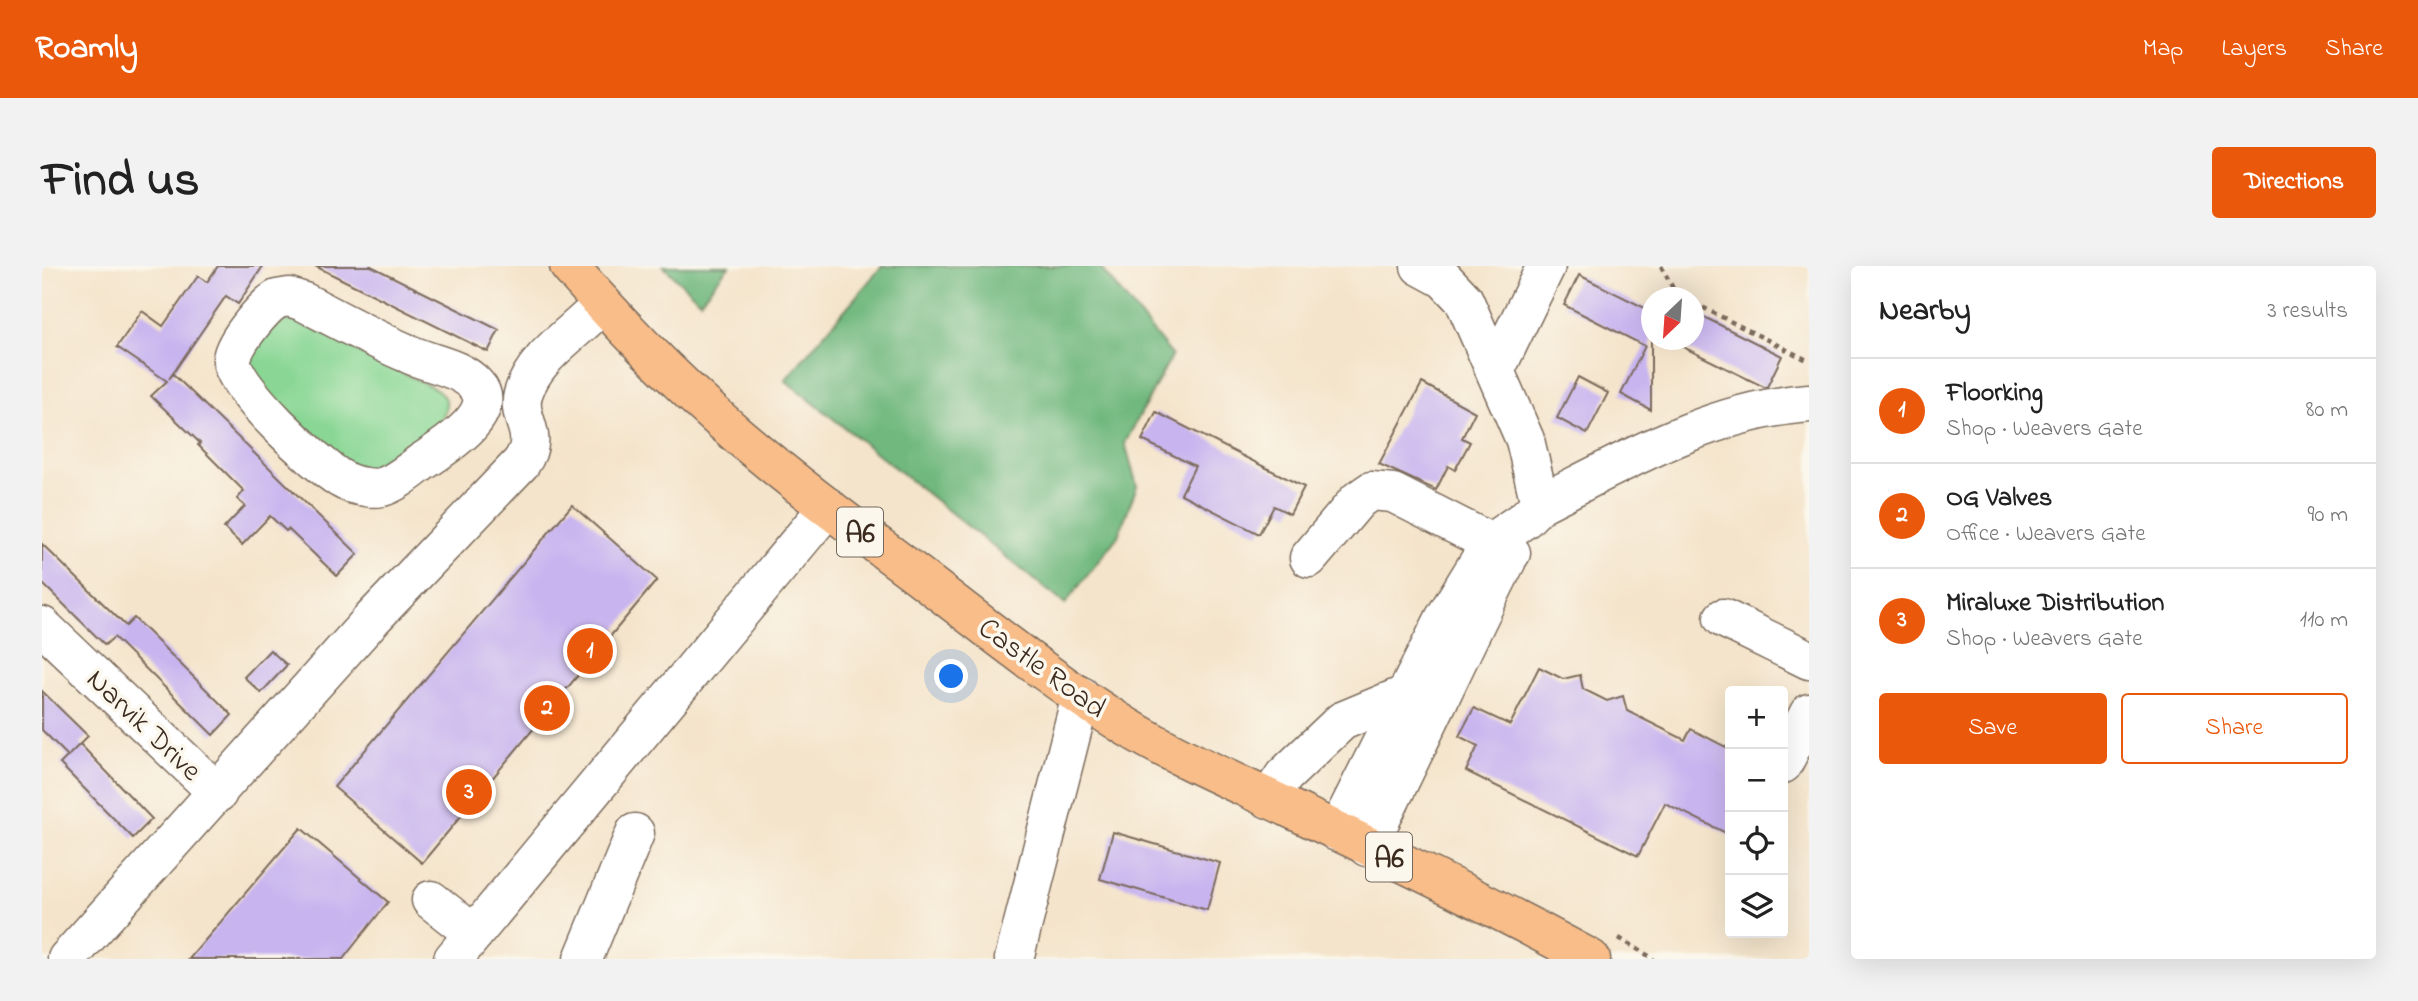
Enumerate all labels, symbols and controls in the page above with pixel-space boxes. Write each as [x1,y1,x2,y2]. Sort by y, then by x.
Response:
text: Roamly [35,25,138,73]
text: Map [2143,32,2183,67]
text: Layers [2221,32,2287,67]
text: Share [2325,32,2383,67]
text: Find us [42,146,199,218]
button: Directions [2212,147,2376,218]
north arrow [1641,287,1704,350]
text: Nearby [1879,290,1971,334]
text: 3 results [2267,295,2348,328]
text: Floorking [1946,375,2043,413]
text: 1 [1898,394,1906,427]
text: 80 m [2306,394,2348,427]
text: Shop · Weavers Gate [1946,413,2142,446]
text: OG Valves [1946,480,2052,518]
text: 2 [1896,499,1908,532]
text: 90 m [2308,499,2348,532]
road number: A6 [837,508,883,556]
text: Office · Weavers Gate [1946,518,2146,551]
text: Miraluxe Distribution [1946,585,2164,623]
text: 3 [1897,604,1907,637]
text: 110 m [2300,604,2348,637]
street label: Castle Road [968,608,1115,731]
text: Shop · Weavers Gate [1946,623,2142,656]
pin: 1 [567,625,613,677]
your location [934,659,968,693]
street label: Narvik Drive [75,660,211,793]
pin: 2 [524,682,570,734]
map controls [1725,686,1788,938]
button: + [1725,686,1788,749]
button: Save [1879,693,2107,764]
button: Share [2121,693,2348,764]
button: − [1725,749,1788,812]
pin: 3 [446,766,492,818]
button: locate [1725,812,1788,875]
road number: A6 [1366,832,1412,882]
button: layers [1725,875,1788,938]

